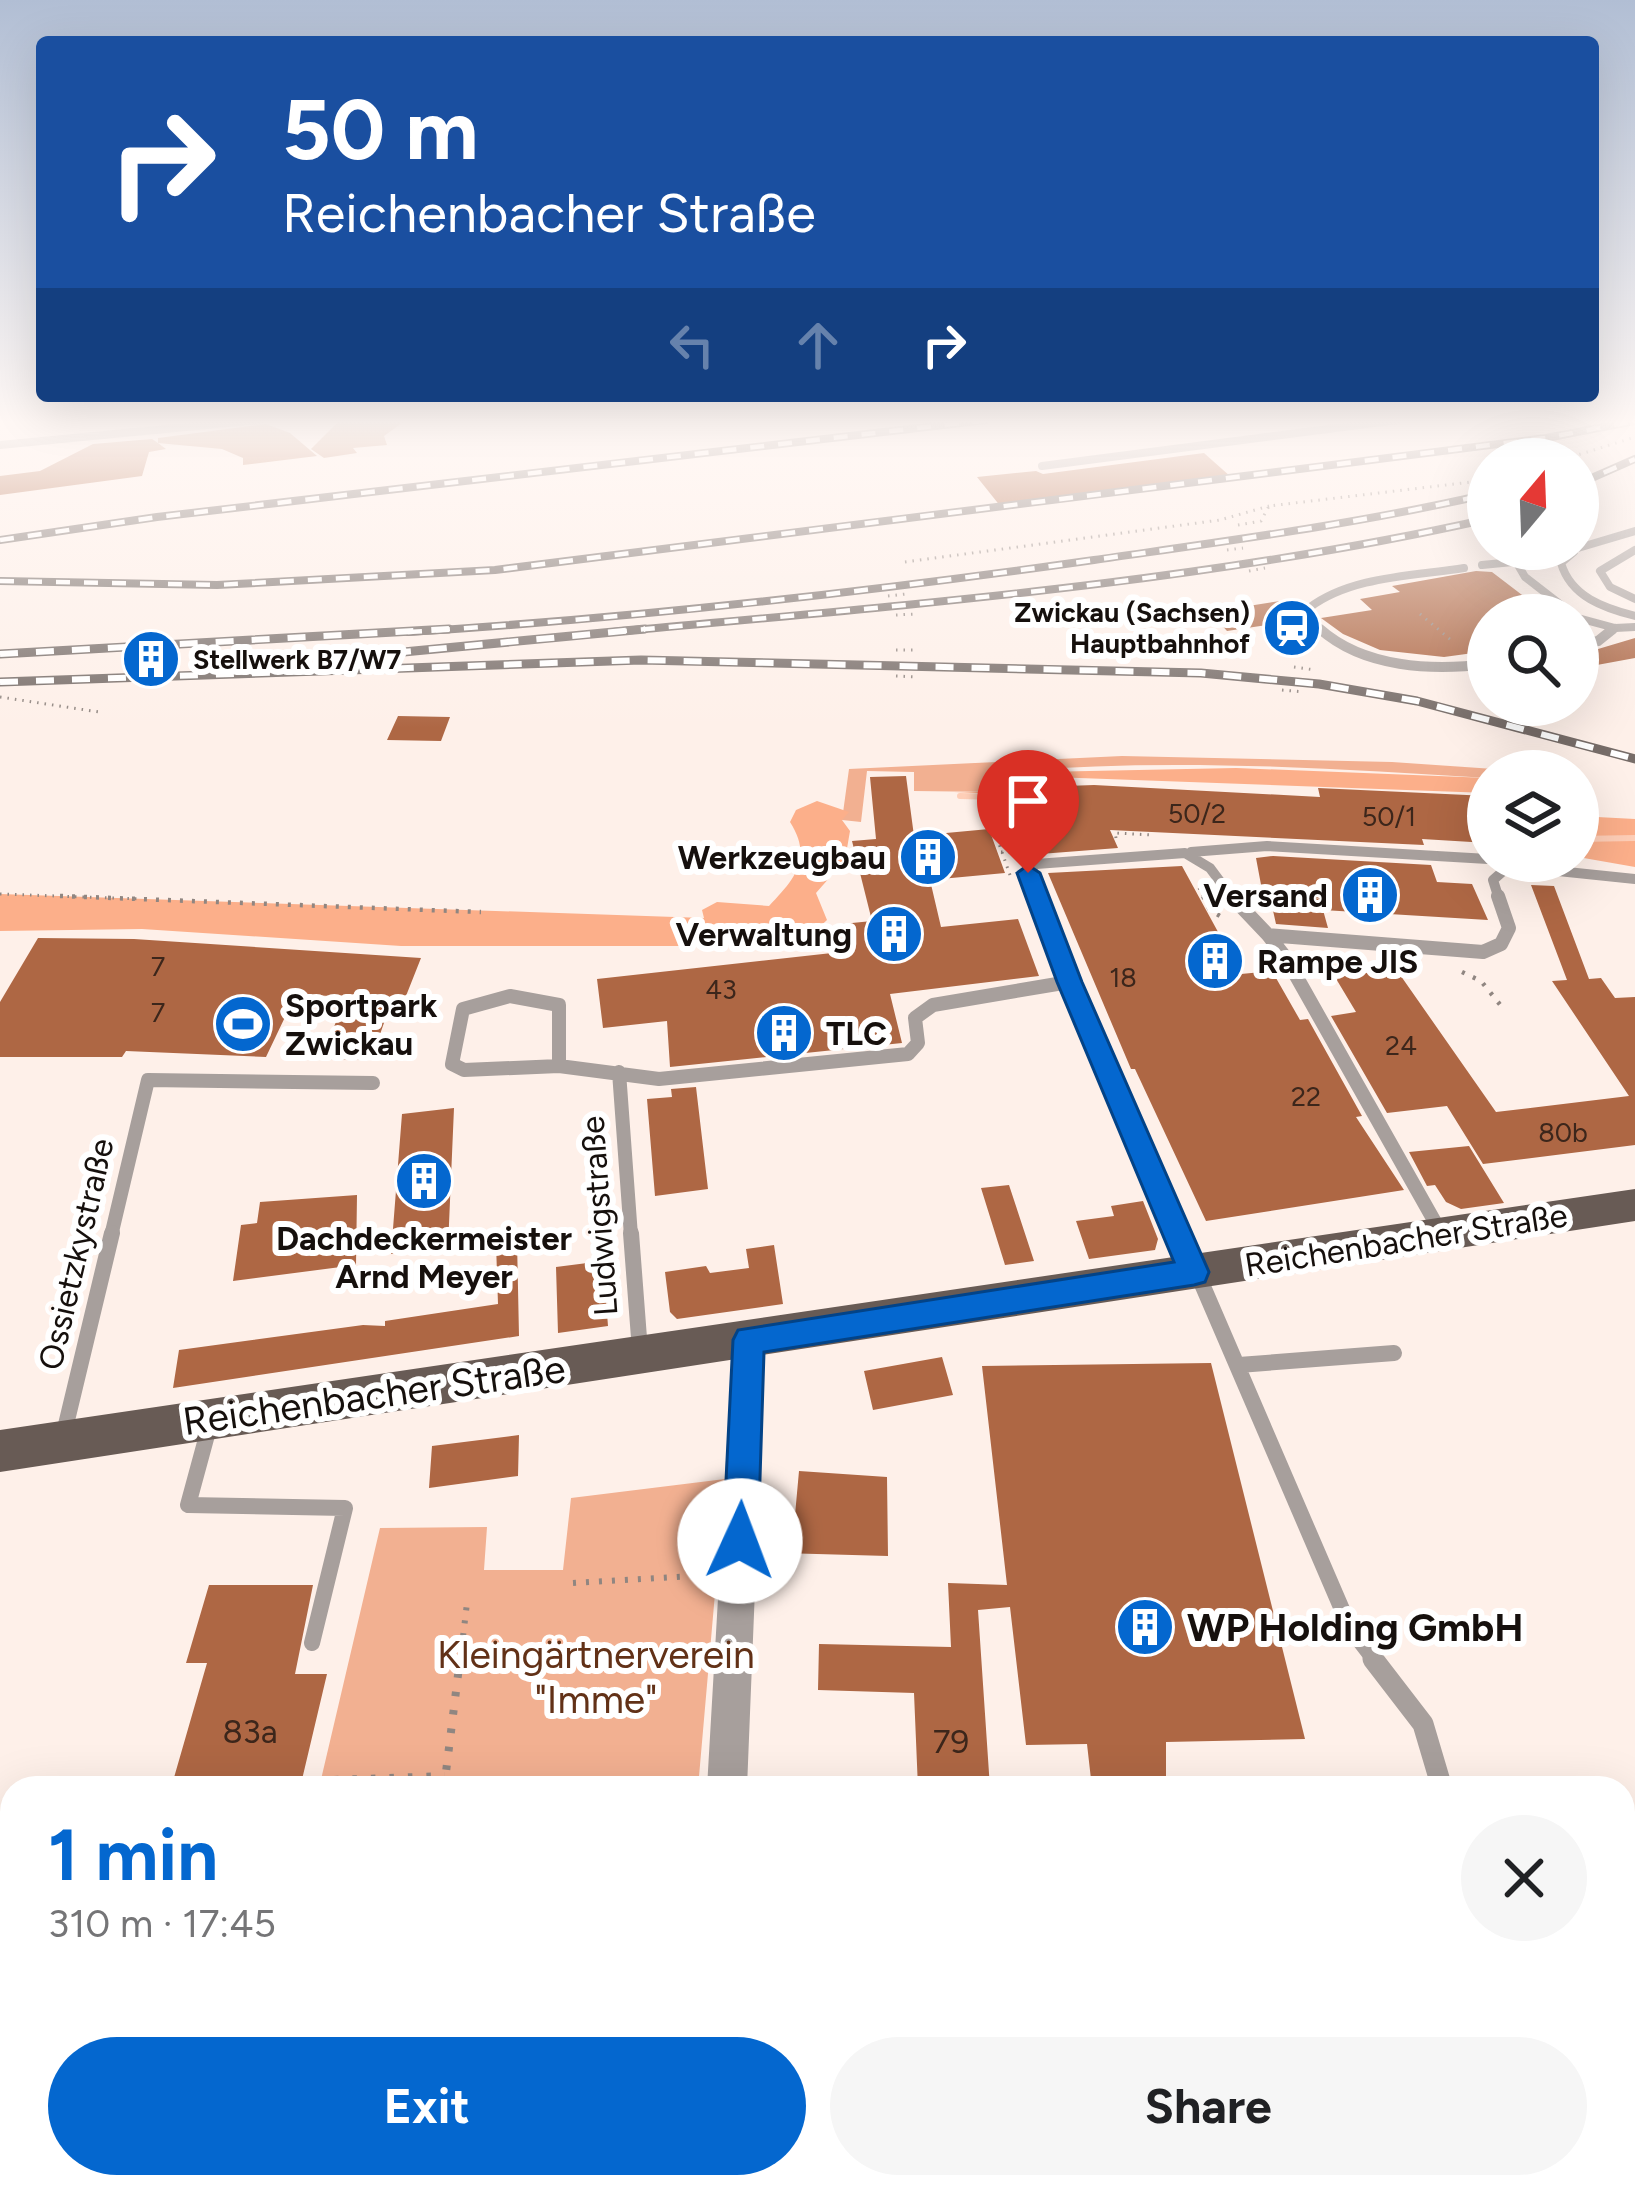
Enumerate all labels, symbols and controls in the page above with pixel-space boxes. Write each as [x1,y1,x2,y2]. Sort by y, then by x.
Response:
text: 50 m [282,79,478,180]
icon: right [84,84,240,240]
text: Reichenbacher Straße [282,181,816,246]
icon: left [659,312,725,378]
icon: ahead [785,312,851,378]
icon: right [911,312,977,378]
north arrow [1467,438,1599,570]
map controls [1467,438,1599,882]
button: search [1467,594,1599,726]
place label: Zwickau (Sachsen) Hauptbahnhof [1014,596,1250,660]
station icon: Zwickau (Sachsen) Hauptbahnhof [1261,597,1323,659]
building icon: Stellwerk B7/W7 [120,628,182,690]
place label: Stellwerk B7/W7 [193,643,401,676]
pin [977,750,1079,873]
button: layers [1467,750,1599,882]
icon: arrive [995,768,1061,834]
house number: 50/2 [1168,797,1226,830]
house number: 50/1 [1362,800,1416,833]
building icon: Werkzeugbau [897,826,959,888]
place label: Werkzeugbau [678,838,886,877]
building icon: Versand [1339,864,1401,926]
place label: Versand [1203,876,1328,915]
building icon: Verwaltung [863,903,925,965]
place label: Verwaltung [675,915,852,954]
building icon: Rampe JIS [1184,930,1246,992]
place label: Rampe JIS [1257,942,1418,981]
house number: 7 [151,950,165,983]
house number: 18 [1109,961,1137,994]
house number: 43 [705,973,737,1006]
place label: Sportpark Zwickau [285,986,438,1063]
sports icon: Sportpark Zwickau [212,993,274,1055]
house number: 7 [151,996,165,1029]
building icon: TLC [753,1002,815,1064]
place label: TLC [826,1014,887,1053]
house number: 24 [1385,1029,1417,1062]
house number: 22 [1291,1080,1321,1113]
street label: Ludwigstraße [573,1115,625,1317]
house number: 80b [1538,1116,1588,1149]
street label: Ossietzkystraße [30,1134,122,1374]
building icon: Dachdeckermeister Arnd Meyer [393,1150,455,1212]
street label: Reichenbacher Straße [1242,1195,1570,1285]
place label: Dachdeckermeister Arnd Meyer [276,1219,572,1296]
street label: Reichenbacher Straße [180,1345,568,1445]
position arrow [677,1478,803,1604]
building icon: WP Holding GmbH [1114,1596,1176,1658]
place label: WP Holding GmbH [1187,1604,1524,1651]
park label: Kleingärtnerverein "Imme" [437,1631,755,1723]
house number: 83a [222,1712,278,1751]
house number: 79 [933,1722,969,1761]
text: 1 min [48,1812,218,1898]
button: close [1461,1815,1587,1941]
text: 310 m · 17:45 [48,1900,276,1947]
button: Exit [48,2037,806,2175]
button: Share [830,2037,1587,2175]

